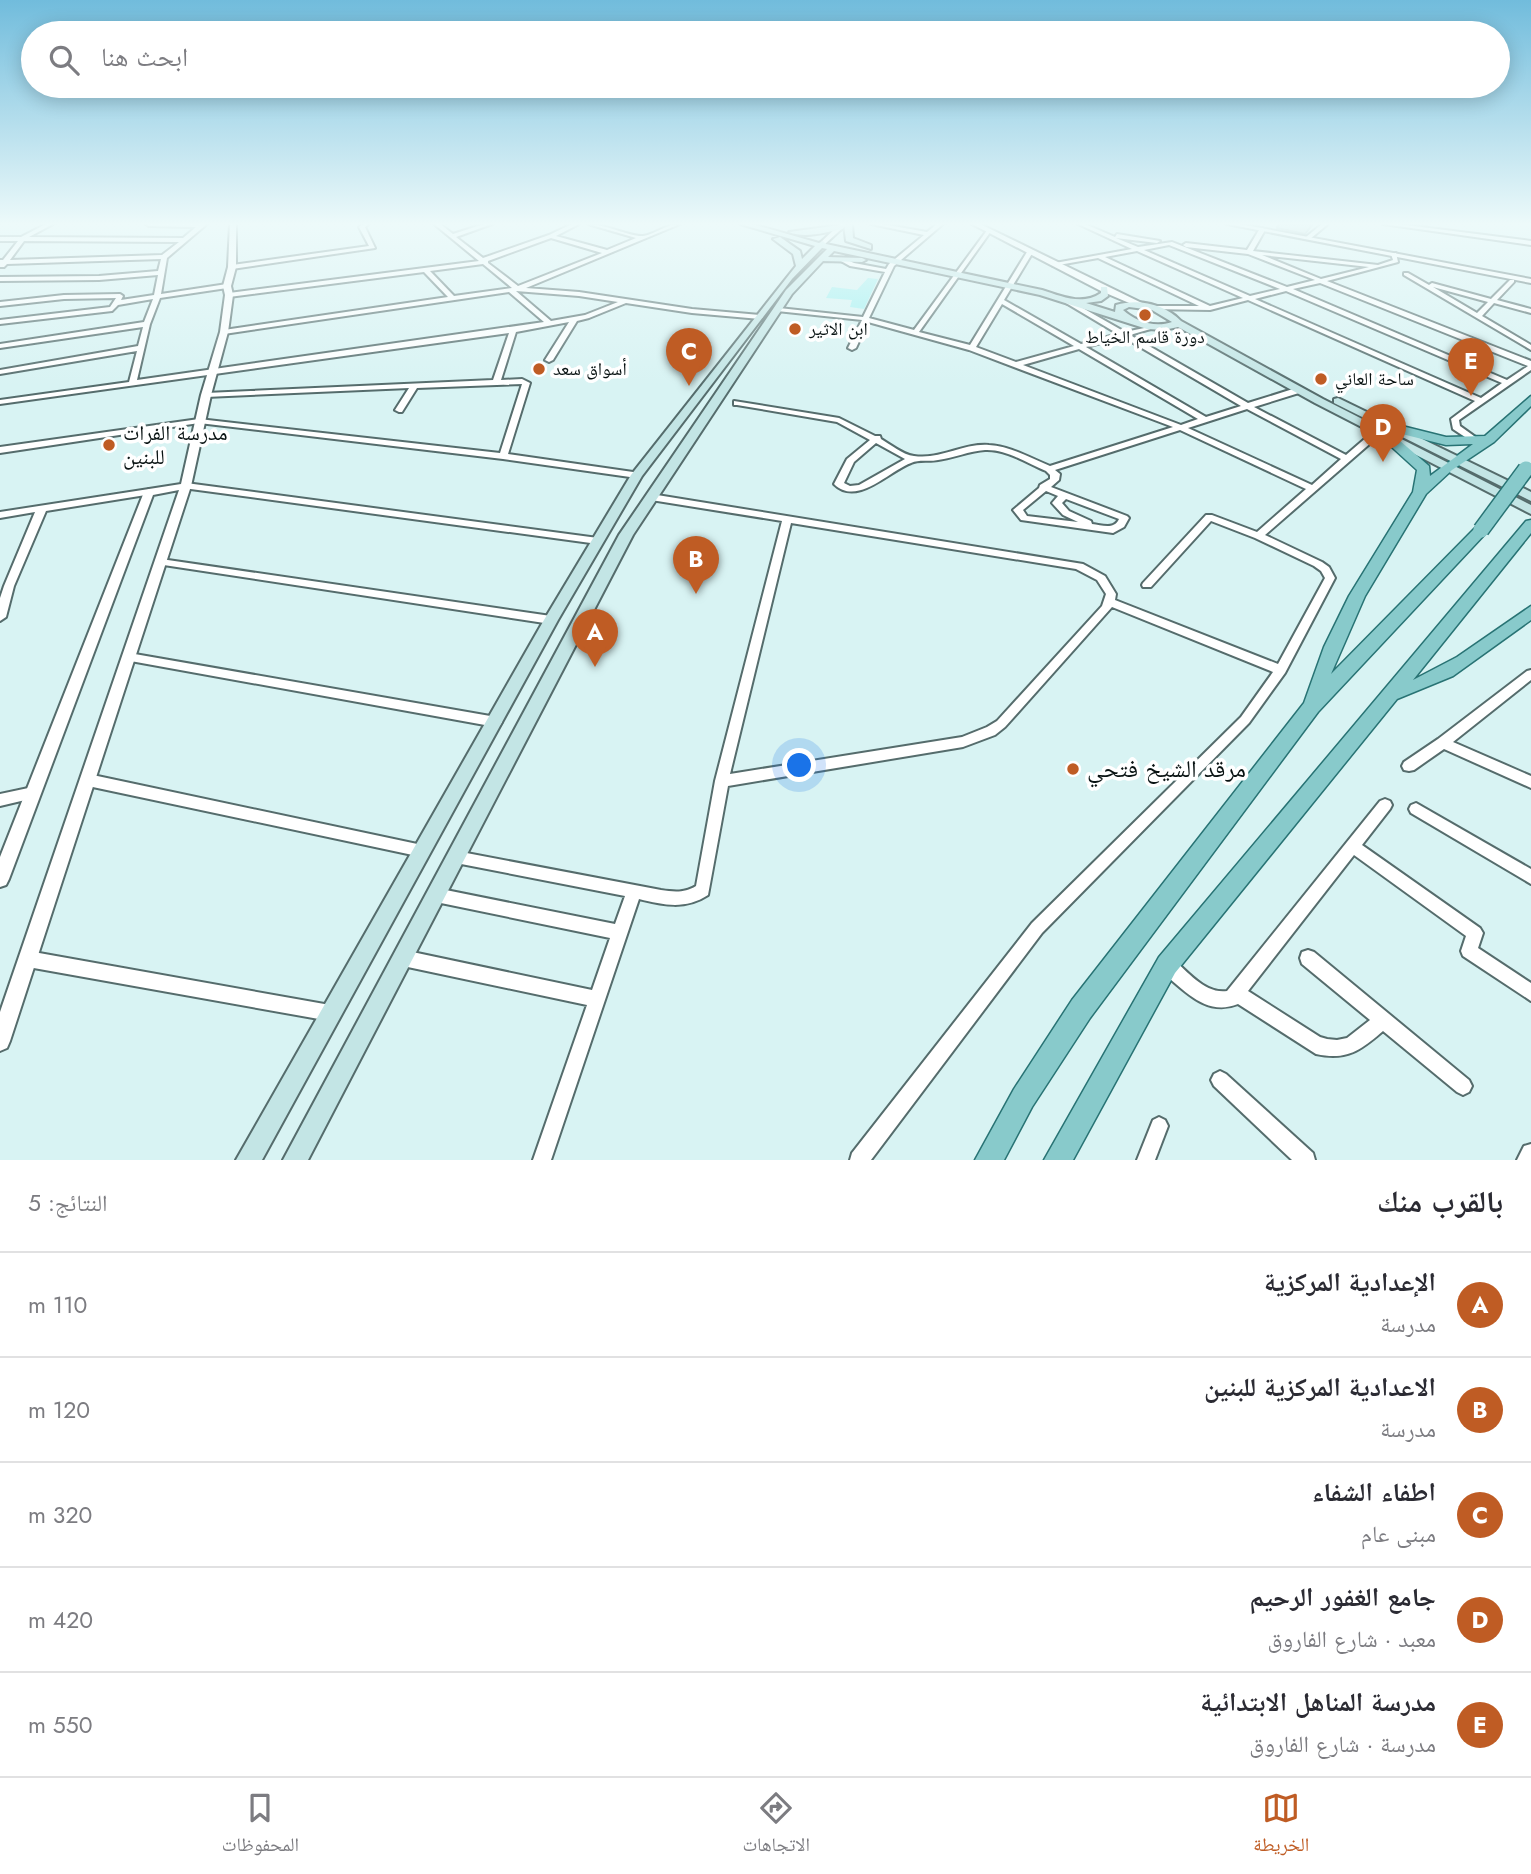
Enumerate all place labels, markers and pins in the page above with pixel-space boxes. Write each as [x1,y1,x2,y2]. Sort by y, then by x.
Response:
marker: دورة قاسم الخياط [1137,307,1153,323]
place label: ابن الاثير [808,316,868,342]
marker: ابن الاثير [787,321,803,337]
place label: دورة قاسم الخياط [1085,324,1205,350]
pin: C [666,328,712,386]
pin: E [1448,338,1494,396]
place label: أسواق سعد [553,356,627,382]
marker: أسواق سعد [531,361,547,377]
place label: ساحة العاني [1335,366,1414,394]
marker: ساحة العاني [1313,371,1329,387]
pin: D [1360,404,1406,462]
place label: مدرسة الفرات للبنين [123,418,228,472]
marker: مدرسة الفرات للبنين [101,437,117,453]
pin: B [673,536,719,594]
pin: A [572,609,618,667]
place label: مرقد الشيخ فتحي [1087,751,1246,788]
marker: مرقد الشيخ فتحي [1065,761,1081,777]

